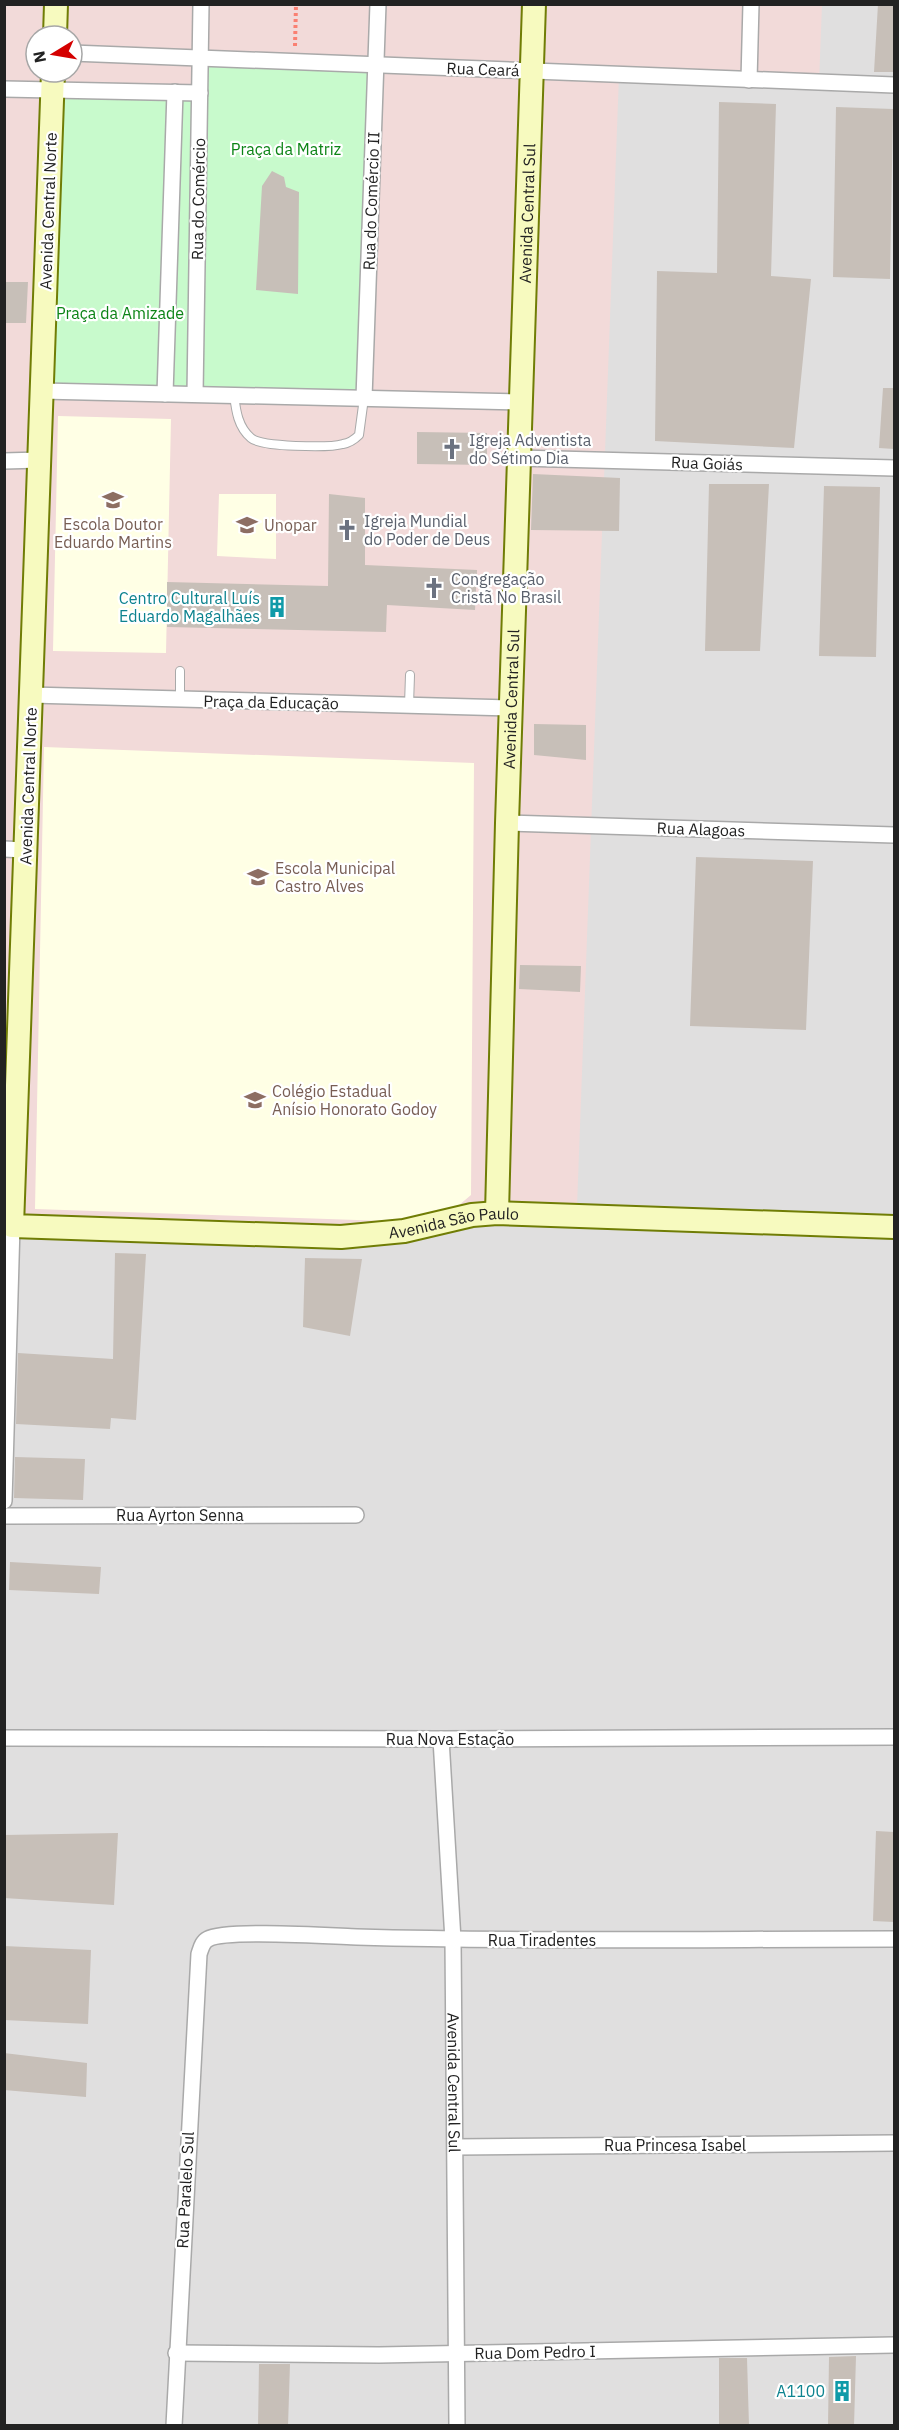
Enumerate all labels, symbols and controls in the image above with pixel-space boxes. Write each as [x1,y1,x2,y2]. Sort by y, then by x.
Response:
north arrow [24,24,84,84]
text: N [28,49,50,64]
street label: Rua Ceará [446,58,520,80]
street label: Rua do Comércio II [359,131,383,271]
street label: Avenida Central Norte [35,132,61,290]
street label: Rua do Comércio [187,138,209,260]
park label: Praça da Matriz [231,139,341,159]
street label: Avenida Central Sul [515,143,539,284]
park label: Praça da Amizade [56,303,184,323]
place label: Igreja Adventista do Sétimo Dia [469,430,592,468]
church icon: Igreja Adventista do Sétimo Dia [440,437,464,461]
street label: Rua Goiás [671,452,743,474]
school or university icon: Escola Doutor Eduardo Martins [101,488,125,512]
place label: Igreja Mundial do Poder de Deus [364,511,490,549]
school or university icon: Unopar [235,513,259,537]
place label: Escola Doutor Eduardo Martins [54,514,172,552]
place label: Unopar [264,515,317,535]
church icon: Igreja Mundial do Poder de Deus [335,518,359,542]
place label: Congregação Cristã No Brasil [451,569,561,607]
church icon: Congregação Cristã No Brasil [422,576,446,600]
place label: Centro Cultural Luís Eduardo Magalhães [119,588,260,626]
building icon: Centro Cultural Luís Eduardo Magalhães [265,595,289,619]
street label: Avenida Central Sul [499,629,523,769]
street label: Praça da Educação [203,691,339,713]
street label: Avenida Central Norte [15,707,41,865]
street label: Rua Alagoas [656,817,746,841]
place label: Escola Municipal Castro Alves [275,858,395,896]
school or university icon: Escola Municipal Castro Alves [246,865,270,889]
place label: Colégio Estadual Anísio Honorato Godoy [272,1081,437,1119]
school or university icon: Colégio Estadual Anísio Honorato Godoy [243,1088,267,1112]
street label: Avenida São Paulo [388,1203,519,1242]
street label: Rua Ayrton Senna [116,1505,244,1525]
street label: Rua Nova Estação [386,1729,514,1749]
street label: Rua Tiradentes [488,1930,596,1950]
street label: Avenida Central Sul [444,2013,465,2153]
street label: Rua Paralelo Sul [172,2131,198,2249]
street label: Rua Princesa Isabel [604,2135,746,2155]
street label: Rua Dom Pedro I [474,2341,596,2363]
building icon: A1100 [830,2379,854,2403]
place label: A1100 [776,2381,825,2401]

